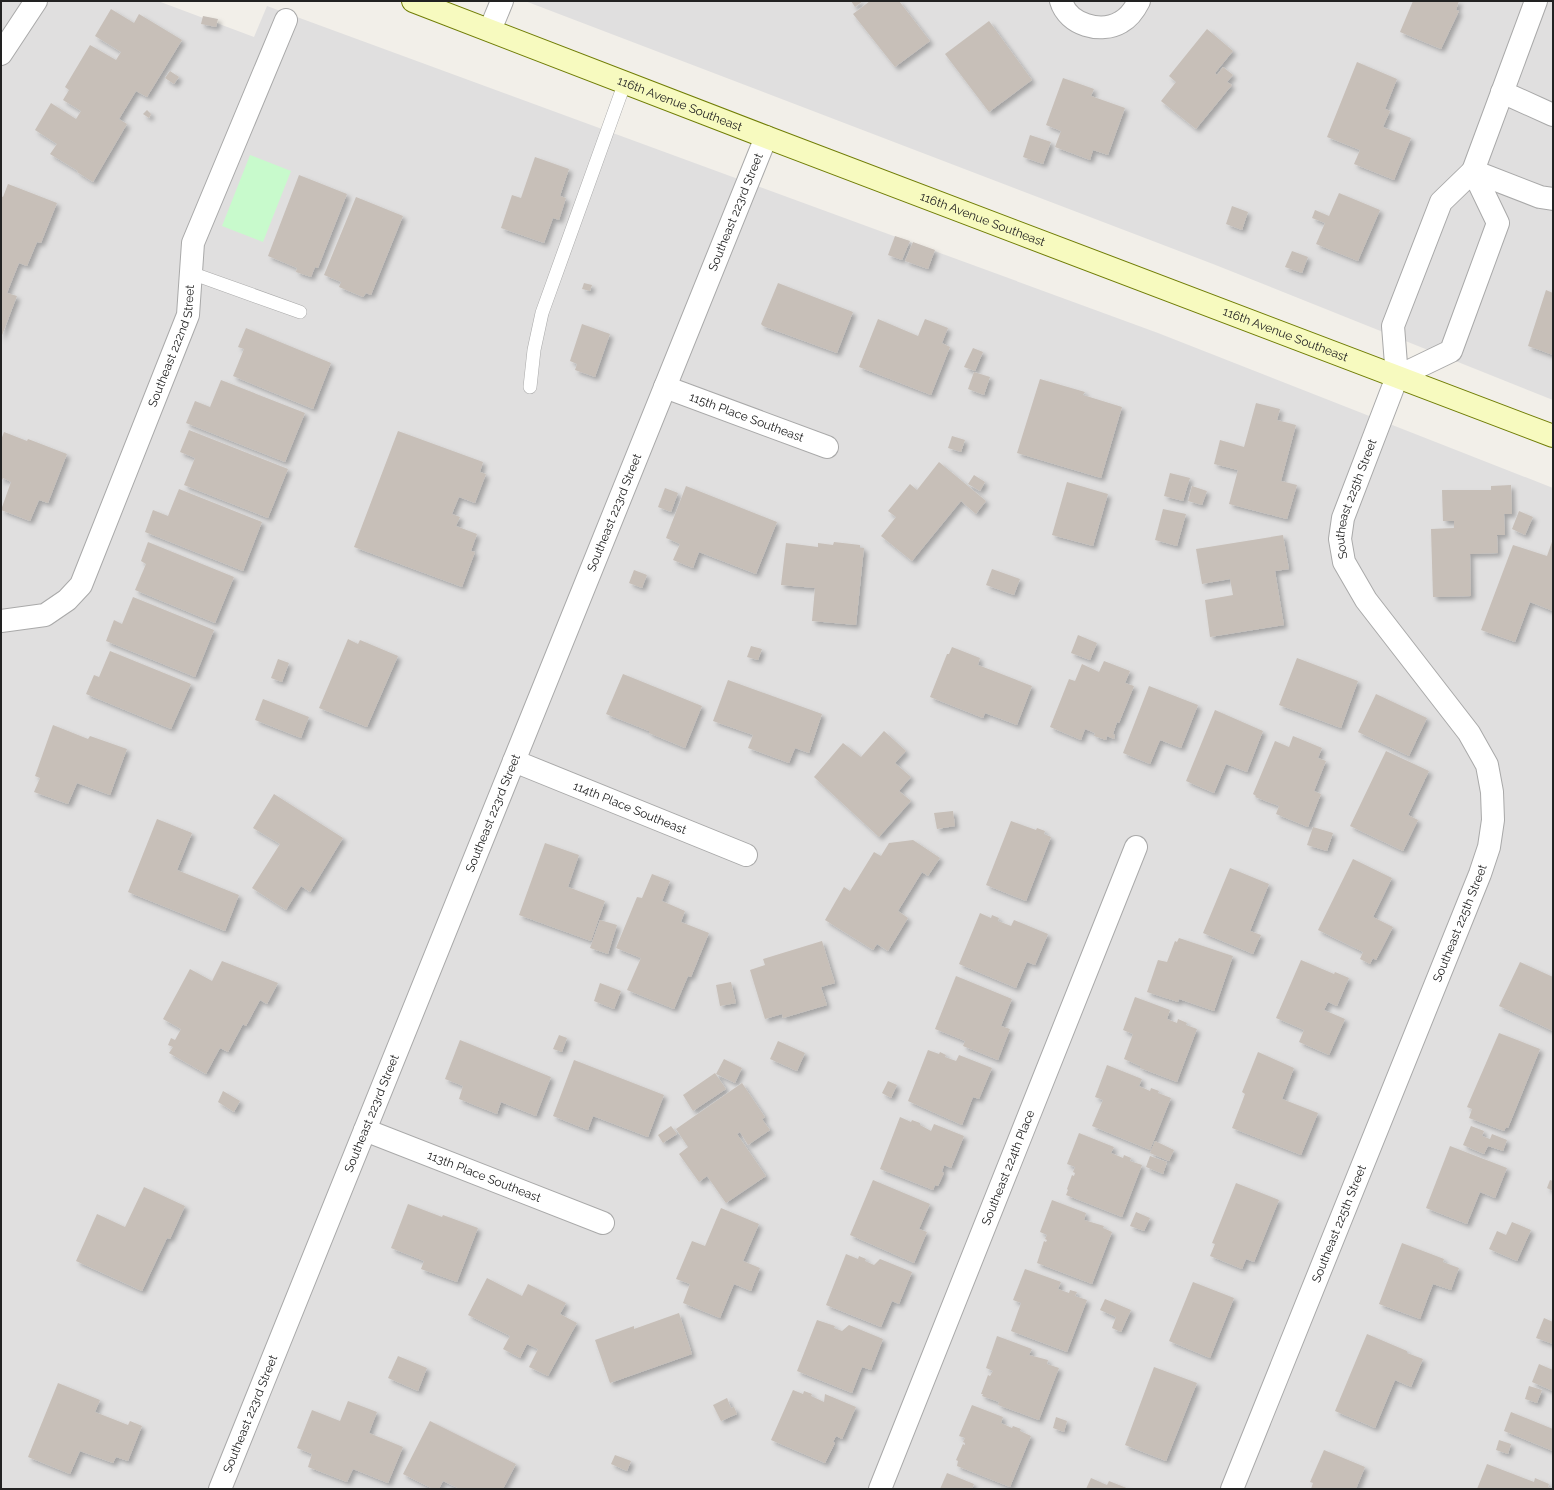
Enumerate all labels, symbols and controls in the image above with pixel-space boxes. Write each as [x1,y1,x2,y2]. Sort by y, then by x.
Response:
street label: 116th Avenue Southeast [616,73,744,134]
street label: Southeast 223rd Street [706,151,766,273]
street label: 116th Avenue Southeast [918,189,1047,249]
street label: Southeast 222nd Street [145,284,197,409]
street label: 116th Avenue Southeast [1221,304,1350,364]
street label: 115th Place Southeast [687,390,806,445]
street label: Southeast 225th Street [1333,437,1380,560]
street label: Southeast 223rd Street [584,452,644,574]
street label: Southeast 223rd Street [463,752,523,874]
street label: 114th Place Southeast [571,779,689,837]
street label: Southeast 225th Street [1430,863,1490,984]
street label: Southeast 223rd Street [342,1052,402,1174]
street label: Southeast 224th Place [979,1108,1037,1227]
street label: 113th Place Southeast [425,1148,543,1205]
street label: Southeast 225th Street [1309,1163,1369,1285]
street label: Southeast 223rd Street [220,1353,280,1475]

